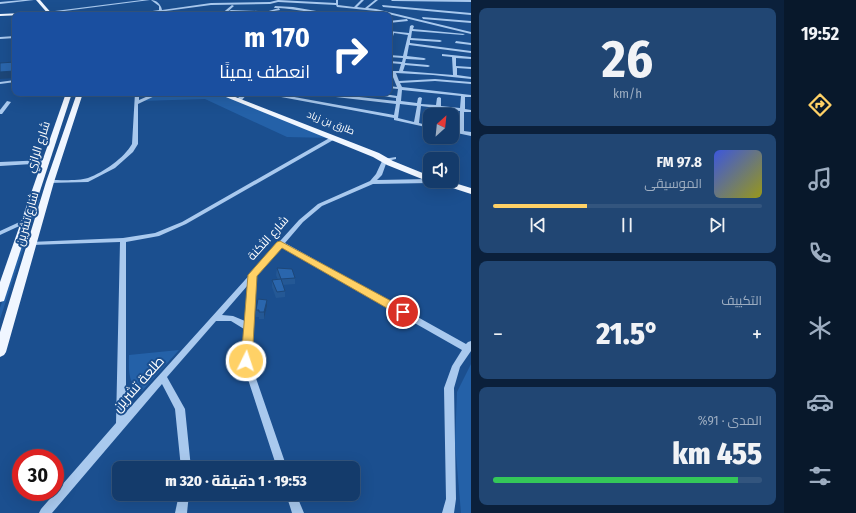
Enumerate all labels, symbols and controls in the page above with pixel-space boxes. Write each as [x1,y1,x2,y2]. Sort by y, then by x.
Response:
text: 170 m [244,21,310,54]
text: 19:52 [801,23,839,45]
icon: right [324,28,376,80]
text: 26 [602,28,653,91]
text: انعطف يمينًا [219,61,310,83]
text: km/h [613,86,642,101]
icon: directions [806,91,834,119]
street label: طارق بن زياد [305,108,356,137]
north arrow [423,108,459,144]
map controls [423,108,459,188]
street label: شارع الرازي [23,119,56,175]
button: sound [423,152,459,188]
text: 97.8 FM [656,153,702,171]
icon: music [806,165,834,193]
text: الموسيقى [644,176,702,191]
street label: شارع تشرين [13,190,42,248]
street label: شارع الثكنة [245,213,292,264]
icon: previous [527,214,549,236]
icon: pause [616,214,638,236]
icon: next [706,214,728,236]
icon: phone [806,239,834,267]
text: التكييف [721,293,762,308]
pin [386,295,420,329]
icon: arrive [392,301,414,323]
icon: climate [806,314,834,342]
text: 21.5° [596,316,659,352]
text: − [493,321,503,348]
text: + [752,321,762,348]
position arrow [225,340,267,382]
street label: طلعة تشرين [109,353,168,416]
icon: car [806,388,834,416]
text: المدى · 91% [698,413,762,428]
text: 455 km [672,436,762,472]
speed limit sign: 30 [12,449,64,501]
icon: filters [806,462,834,490]
text: 19:53 · 1 دقيقة · 320 m [165,472,307,490]

